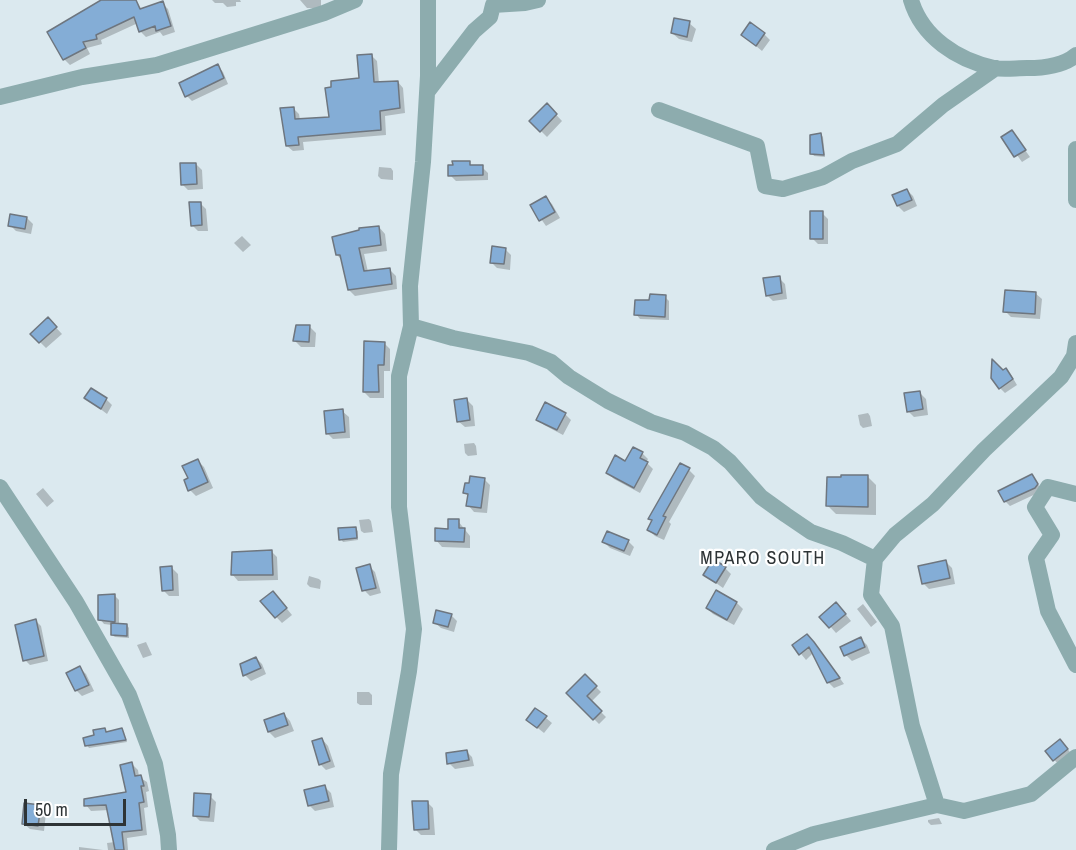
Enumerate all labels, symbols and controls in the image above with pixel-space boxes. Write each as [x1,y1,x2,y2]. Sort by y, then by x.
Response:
district label: MPARO SOUTH [700,548,826,570]
scale bar [27,787,129,825]
text: 50 m [35,797,68,822]

